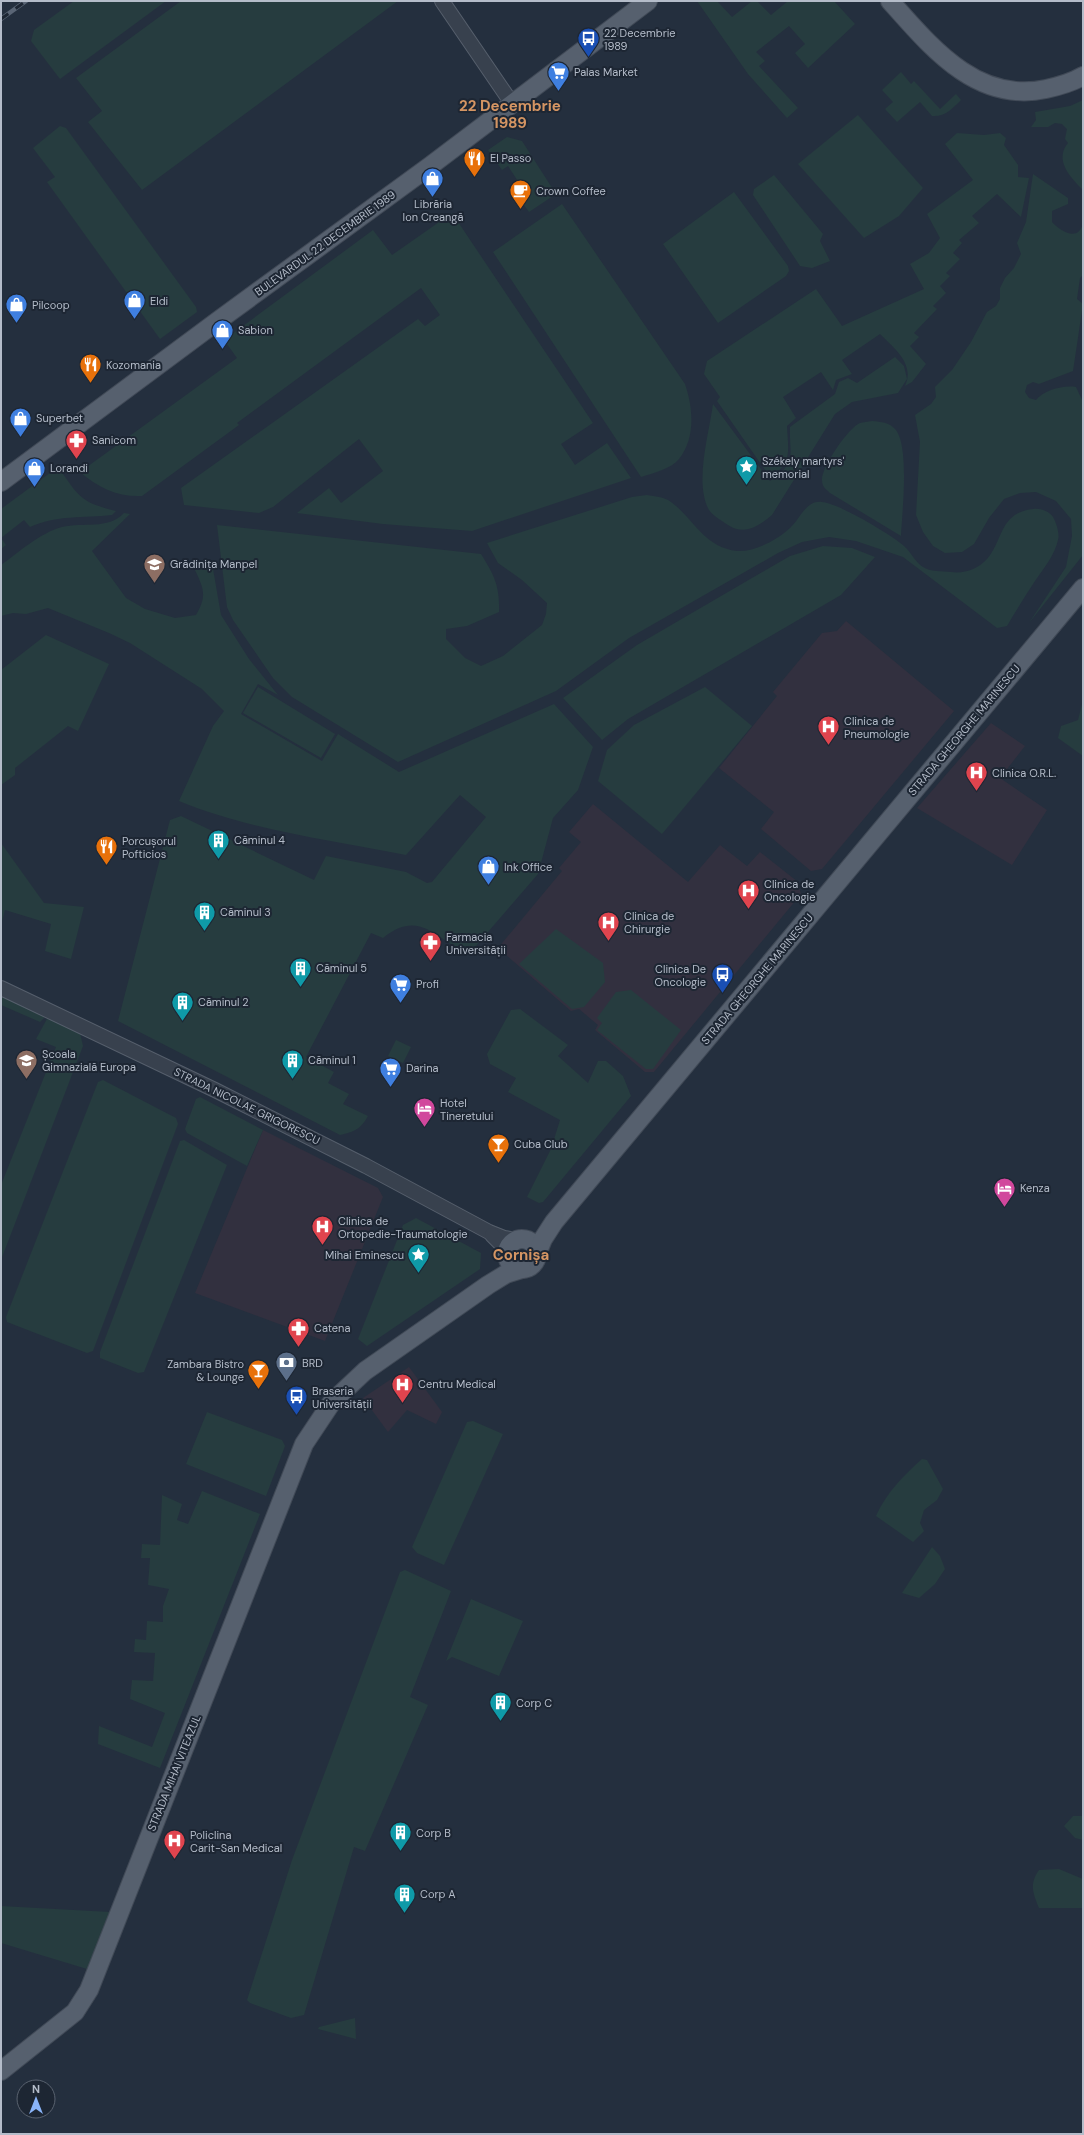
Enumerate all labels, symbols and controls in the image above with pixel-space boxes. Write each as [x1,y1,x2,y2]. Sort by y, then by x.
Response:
bus stop icon: 22 Decembrie 1989 [576,26,602,59]
place label: 22 Decembrie 1989 [604,26,676,53]
supermarket icon: Palas Market [546,59,572,92]
place label: Palas Market [574,65,638,79]
district label: 22 Decembrie 1989 [459,96,561,133]
restaurant icon: El Passo [462,145,488,178]
place label: El Passo [490,151,531,165]
shop icon: Librăria Ion Creangă [420,165,446,198]
cafe icon: Crown Coffee [508,178,534,211]
place label: Crown Coffee [536,184,606,198]
street label: BULEVARDUL 22 DECEMBRIE 1989 [252,187,398,299]
place label: Librăria Ion Creangă [403,197,463,224]
shop icon: Eldi [121,288,147,321]
shop icon: Pilcoop [4,292,30,325]
place label: Eldi [150,294,168,308]
place label: Pilcoop [32,298,70,312]
shop icon: Sabion [210,317,236,350]
place label: Sabion [238,323,273,337]
restaurant icon: Kozomania [77,352,103,385]
place label: Kozomania [106,358,161,372]
shop icon: Superbet [7,405,33,438]
place label: Superbet [36,411,83,425]
pharmacy icon: Sanicom [63,427,89,460]
place label: Sanicom [92,433,136,447]
place icon: Székely martyrs' memorial [733,454,759,487]
place label: Székely martyrs' memorial [762,454,844,481]
shop icon: Lorandi [21,455,47,488]
place label: Lorandi [50,461,88,475]
school or university icon: Grădinița Manpel [141,551,167,584]
place label: Grădinița Manpel [170,557,257,571]
street label: STRADA GHEORGHE MARINESCU [905,662,1023,798]
hospital icon: Clinica de Pneumologie [816,714,842,747]
place label: Clinica de Pneumologie [844,714,909,741]
hospital icon: Clinica O.R.L. [964,760,990,793]
place label: Clinica O.R.L. [992,766,1056,780]
building icon: Căminul 4 [205,827,231,860]
place label: Căminul 4 [234,833,285,847]
restaurant icon: Porcușorul Pofticios [93,834,119,867]
place label: Porcușorul Pofticios [122,834,176,861]
shop icon: Ink Office [476,854,502,887]
place label: Ink Office [504,860,552,874]
hospital icon: Clinica de Oncologie [735,877,761,910]
place label: Clinica de Oncologie [764,877,815,904]
building icon: Căminul 3 [191,899,217,932]
place label: Căminul 3 [220,905,271,919]
hospital icon: Clinica de Chirurgie [596,909,622,942]
place label: Clinica de Chirurgie [624,909,674,936]
street label: STRADA GHEORGHE MARINESCU [698,911,816,1047]
pharmacy icon: Farmacia Universității [418,930,444,963]
place label: Farmacia Universității [446,930,506,957]
building icon: Căminul 5 [287,955,313,988]
place label: Căminul 5 [316,961,367,975]
place label: Clinica De Oncologie [655,962,706,989]
bus stop icon: Clinica De Oncologie [709,962,735,995]
supermarket icon: Profi [387,971,413,1004]
place label: Profi [416,977,439,991]
building icon: Căminul 2 [169,989,195,1022]
place label: Căminul 2 [198,995,249,1009]
school or university icon: Școala Gimnazială Europa [14,1047,40,1080]
place label: Școala Gimnazială Europa [42,1047,136,1074]
building icon: Căminul 1 [279,1047,305,1080]
place label: Căminul 1 [308,1053,356,1067]
supermarket icon: Darina [377,1055,403,1088]
place label: Darina [406,1061,439,1075]
street label: STRADA NICOLAE GRIGORESCU [172,1064,322,1148]
hotel icon: Hotel Tineretului [412,1096,438,1129]
place label: Hotel Tineretului [440,1096,493,1123]
bar icon: Cuba Club [486,1131,512,1164]
place label: Cuba Club [514,1137,568,1151]
hotel icon: Kenza [991,1175,1017,1208]
place label: Kenza [1020,1181,1050,1195]
hospital icon: Clinica de Ortopedie-Traumatologie [310,1214,336,1247]
place label: Clinica de Ortopedie-Traumatologie [338,1214,468,1241]
place icon: Mihai Eminescu [406,1242,432,1275]
district label: Cornișa [493,1245,549,1265]
place label: Mihai Eminescu [325,1248,404,1262]
pharmacy icon: Catena [286,1315,312,1348]
place label: Catena [314,1321,350,1335]
bank icon: BRD [273,1350,299,1383]
place label: BRD [302,1356,323,1370]
place label: Zambara Bistro & Lounge [167,1357,244,1384]
bar icon: Zambara Bistro & Lounge [246,1357,272,1390]
hospital icon: Centru Medical [389,1371,415,1404]
place label: Centru Medical [418,1377,496,1391]
bus stop icon: Braseria Universității [284,1384,310,1417]
place label: Braseria Universității [312,1384,372,1411]
building icon: Corp C [487,1690,513,1723]
place label: Corp C [516,1696,552,1710]
street label: STRADA MIHAI VITEAZUL [144,1713,204,1833]
building icon: Corp B [388,1820,414,1853]
place label: Corp B [416,1826,451,1840]
hospital icon: Policlina Carit-San Medical [162,1828,188,1861]
place label: Policlina Carit-San Medical [190,1828,282,1855]
building icon: Corp A [392,1881,418,1914]
place label: Corp A [420,1887,456,1901]
north arrow [16,2079,56,2119]
text: N [32,2082,40,2096]

